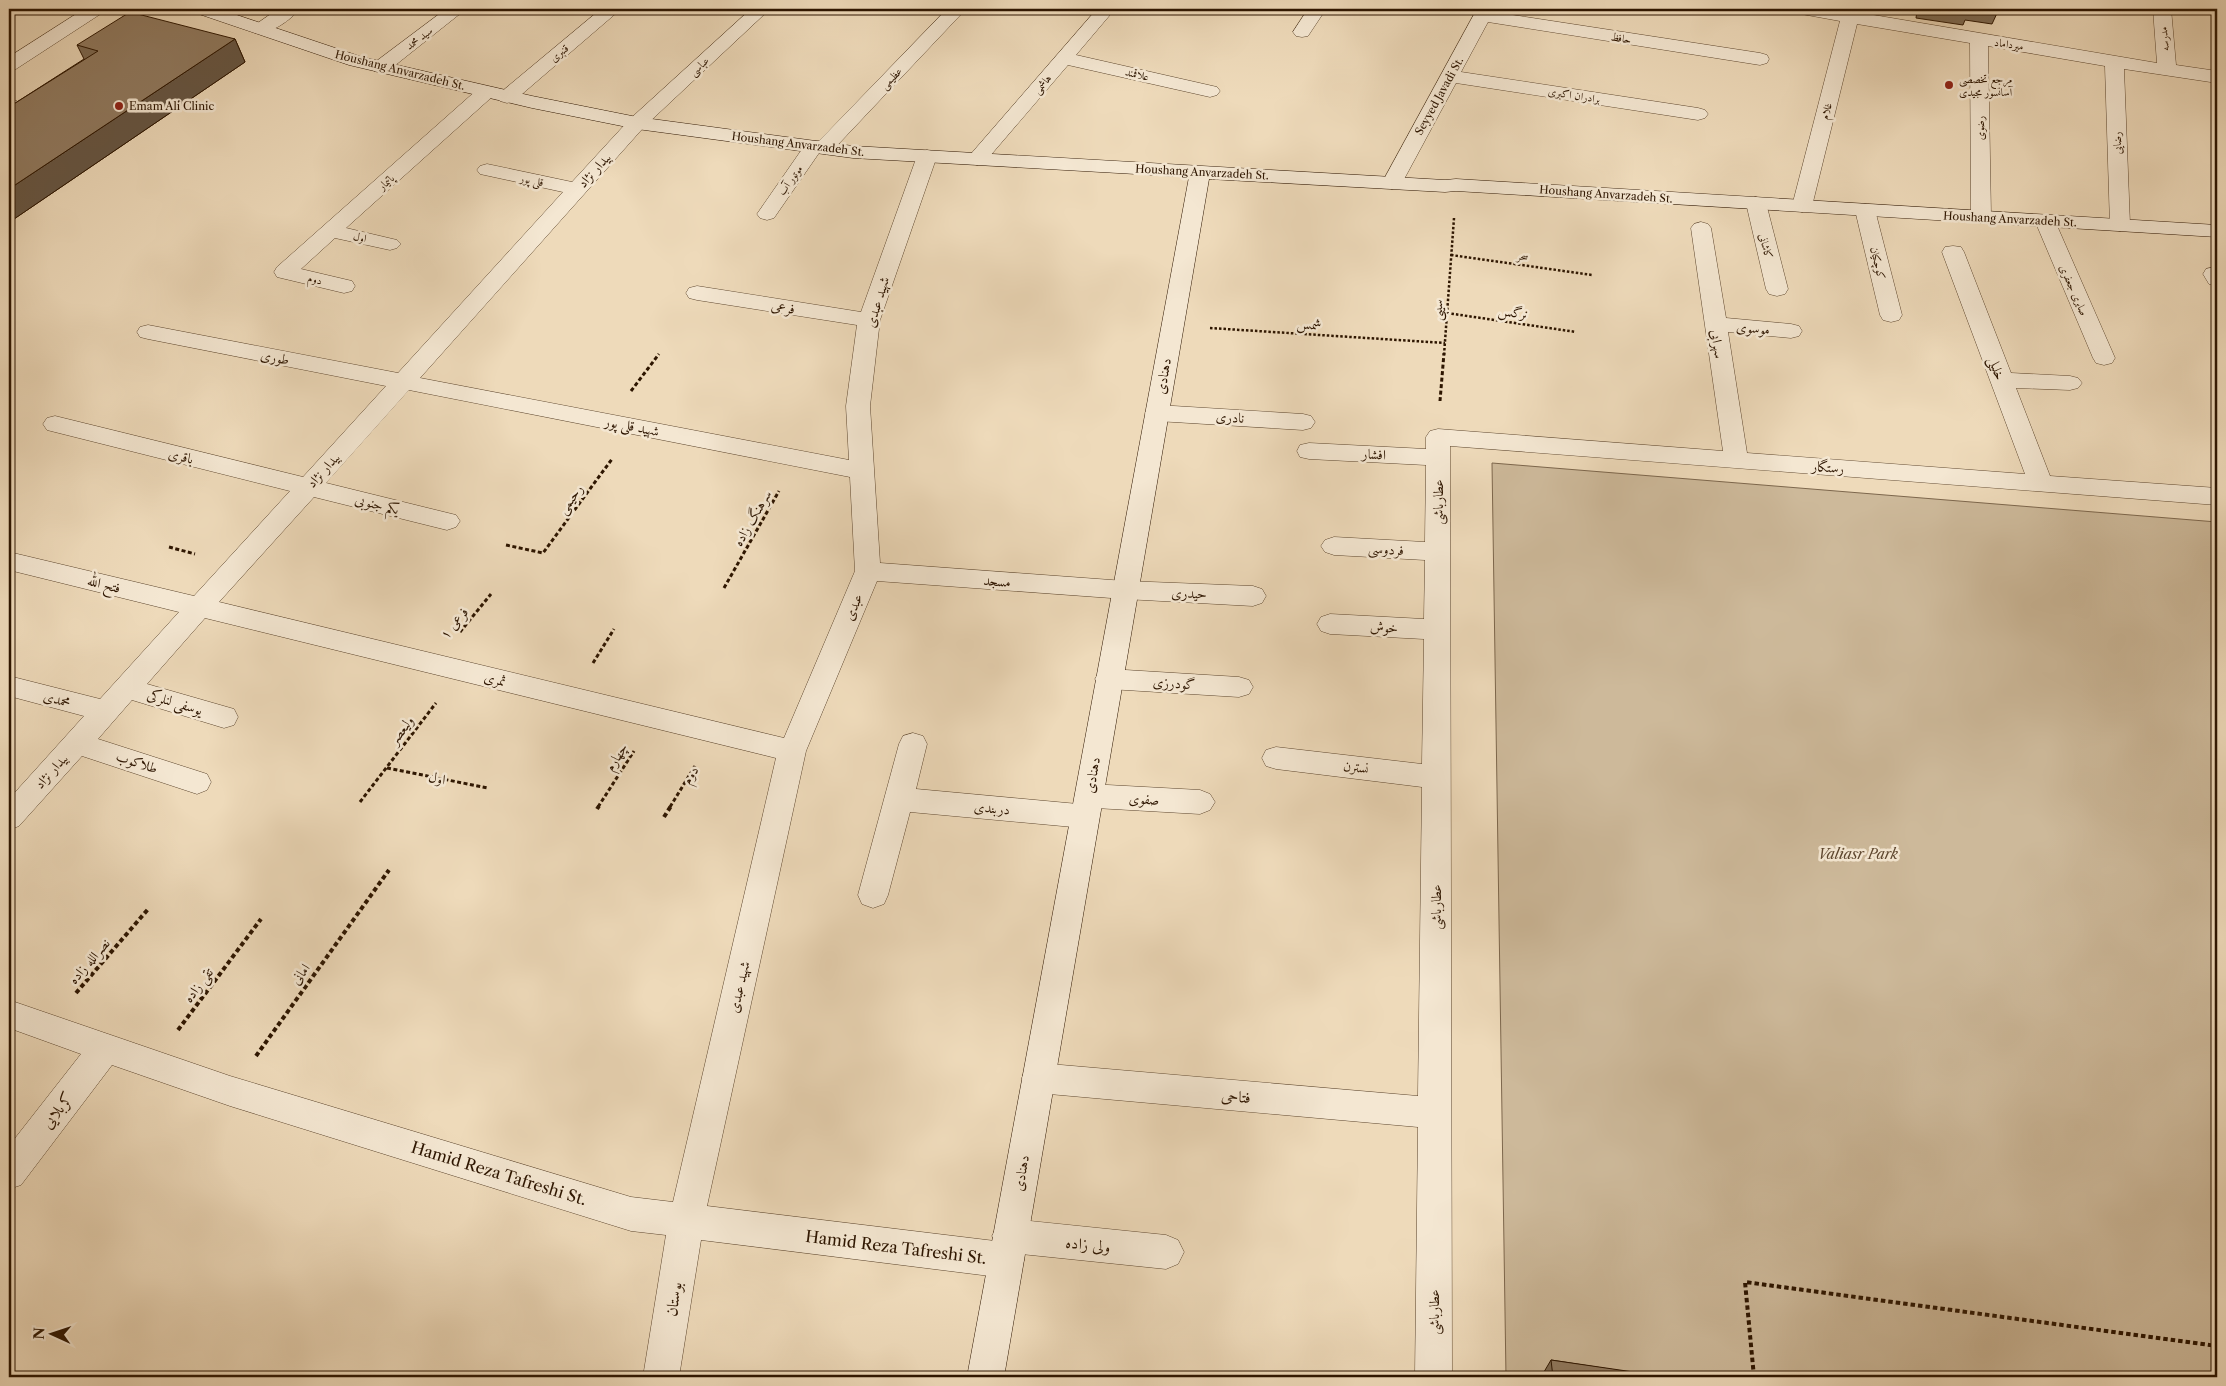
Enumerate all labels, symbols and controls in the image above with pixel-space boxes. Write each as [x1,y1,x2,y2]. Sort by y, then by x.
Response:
street label: سید محمد [403,23,435,53]
street label: مدرسه [2156,26,2172,52]
street label: حافظ [1610,29,1633,47]
street label: میرداماد [1993,35,2025,53]
street label: قنبری [547,41,571,65]
street label: Houshang Anvarzadeh St. [333,47,467,93]
street label: عباسی [686,53,713,79]
street label: Seyyed Javadi St. [1412,54,1466,138]
street label: عظیمی [877,64,906,93]
street label: علاقمند [1124,64,1150,84]
street label: هاشمی [1030,71,1056,98]
place label: مرجع تخصصی آسانسور مجیدی [1959,72,2014,99]
marker: مرجع تخصصی آسانسور مجیدی [1943,79,1955,91]
street label: برادران اکبری [1547,84,1601,106]
place label: Emam Ali Clinic [129,99,214,113]
marker: Emam Ali Clinic [113,100,125,112]
street label: غلام [1817,101,1838,122]
street label: رضوی [1973,116,1987,140]
street label: Houshang Anvarzadeh St. [731,129,865,159]
street label: رضایی [2110,131,2125,155]
street label: بیدار نژاد [573,148,615,192]
street label: موتور آب [775,162,805,198]
street label: Houshang Anvarzadeh St. [1135,162,1269,182]
street label: پاتیمار [374,170,398,194]
street label: قلی پور [518,170,545,191]
street label: Houshang Anvarzadeh St. [1539,182,1673,206]
street label: Houshang Anvarzadeh St. [1943,209,2077,229]
street label: اول [352,229,368,245]
street label: کاشانی [1756,232,1776,260]
street label: کوچکیان [1866,245,1889,281]
street label: سحر [1515,248,1530,265]
street label: صابری جعفری [2056,262,2092,318]
street label: دوم [306,270,324,290]
street label: شهید عبدی [861,274,894,330]
street label: فرعی [770,296,796,318]
street label: سیبی [1427,299,1450,322]
street label: نرگس [1497,301,1529,324]
street label: شمس [1296,314,1322,335]
street label: موسوی [1735,318,1771,338]
street label: سهرابی [1706,328,1729,360]
street label: طوری [259,345,291,369]
street label: خلیلی [1983,354,2010,383]
street label: دهنادی [1151,357,1175,395]
street label: نادری [1215,407,1245,427]
street label: شهید قلی پور [601,412,661,442]
street label: باقری [166,444,196,468]
street label: افشار [1360,444,1386,464]
street label: بیدار نژاد [302,448,344,492]
street label: رستگار [1809,457,1845,477]
street label: عطارباشی [1429,479,1448,525]
street label: رحیمی [553,480,588,518]
street label: سرهنگ زاده [729,487,776,550]
street label: یکم جنوبی [352,490,402,523]
street label: فردوسی [1367,539,1405,560]
street label: فتح الله [85,569,123,601]
street label: مسجد [983,571,1011,591]
street label: حیدری [1171,583,1207,603]
street label: عبدی [839,591,867,623]
street label: فرعی ۱ [436,603,472,643]
street label: خوش [1369,617,1399,637]
street label: ثمری [482,668,508,690]
street label: گودرزی [1152,673,1196,693]
street label: یوسفی لنلرکی [145,685,206,721]
street label: محمدی [41,687,73,711]
street label: ولیعصر [383,712,418,750]
street label: چهارم [600,740,635,777]
street label: طلاکوب [114,747,160,777]
street label: بیدار نژاد [30,749,72,793]
street label: دهنادی [1080,756,1104,794]
street label: نسترن [1342,757,1370,777]
street label: دوم [678,763,706,790]
street label: اول [427,768,447,788]
street label: صفوی [1128,789,1160,809]
street label: دربندی [973,797,1011,819]
park label: Valiasr Park [1818,845,1899,863]
street label: عطارباشی [1427,884,1446,930]
street label: نصرالله زاده [64,934,115,988]
street label: شهید عبدی [724,959,755,1015]
street label: امانی [286,960,314,988]
street label: تقی زاده [179,964,219,1007]
street label: فتاحی [1220,1085,1252,1107]
street label: کربلایی [37,1088,78,1133]
street label: Hamid Reza Tafreshi St. [409,1137,589,1209]
street label: دهنادی [1009,1154,1033,1192]
street label: Hamid Reza Tafreshi St. [804,1226,988,1268]
street label: ولی زاده [1065,1232,1111,1256]
street label: بوستان [660,1280,687,1318]
street label: عطارباشی [1425,1289,1444,1335]
north arrow [28,1308,78,1358]
text: N [30,1327,48,1340]

